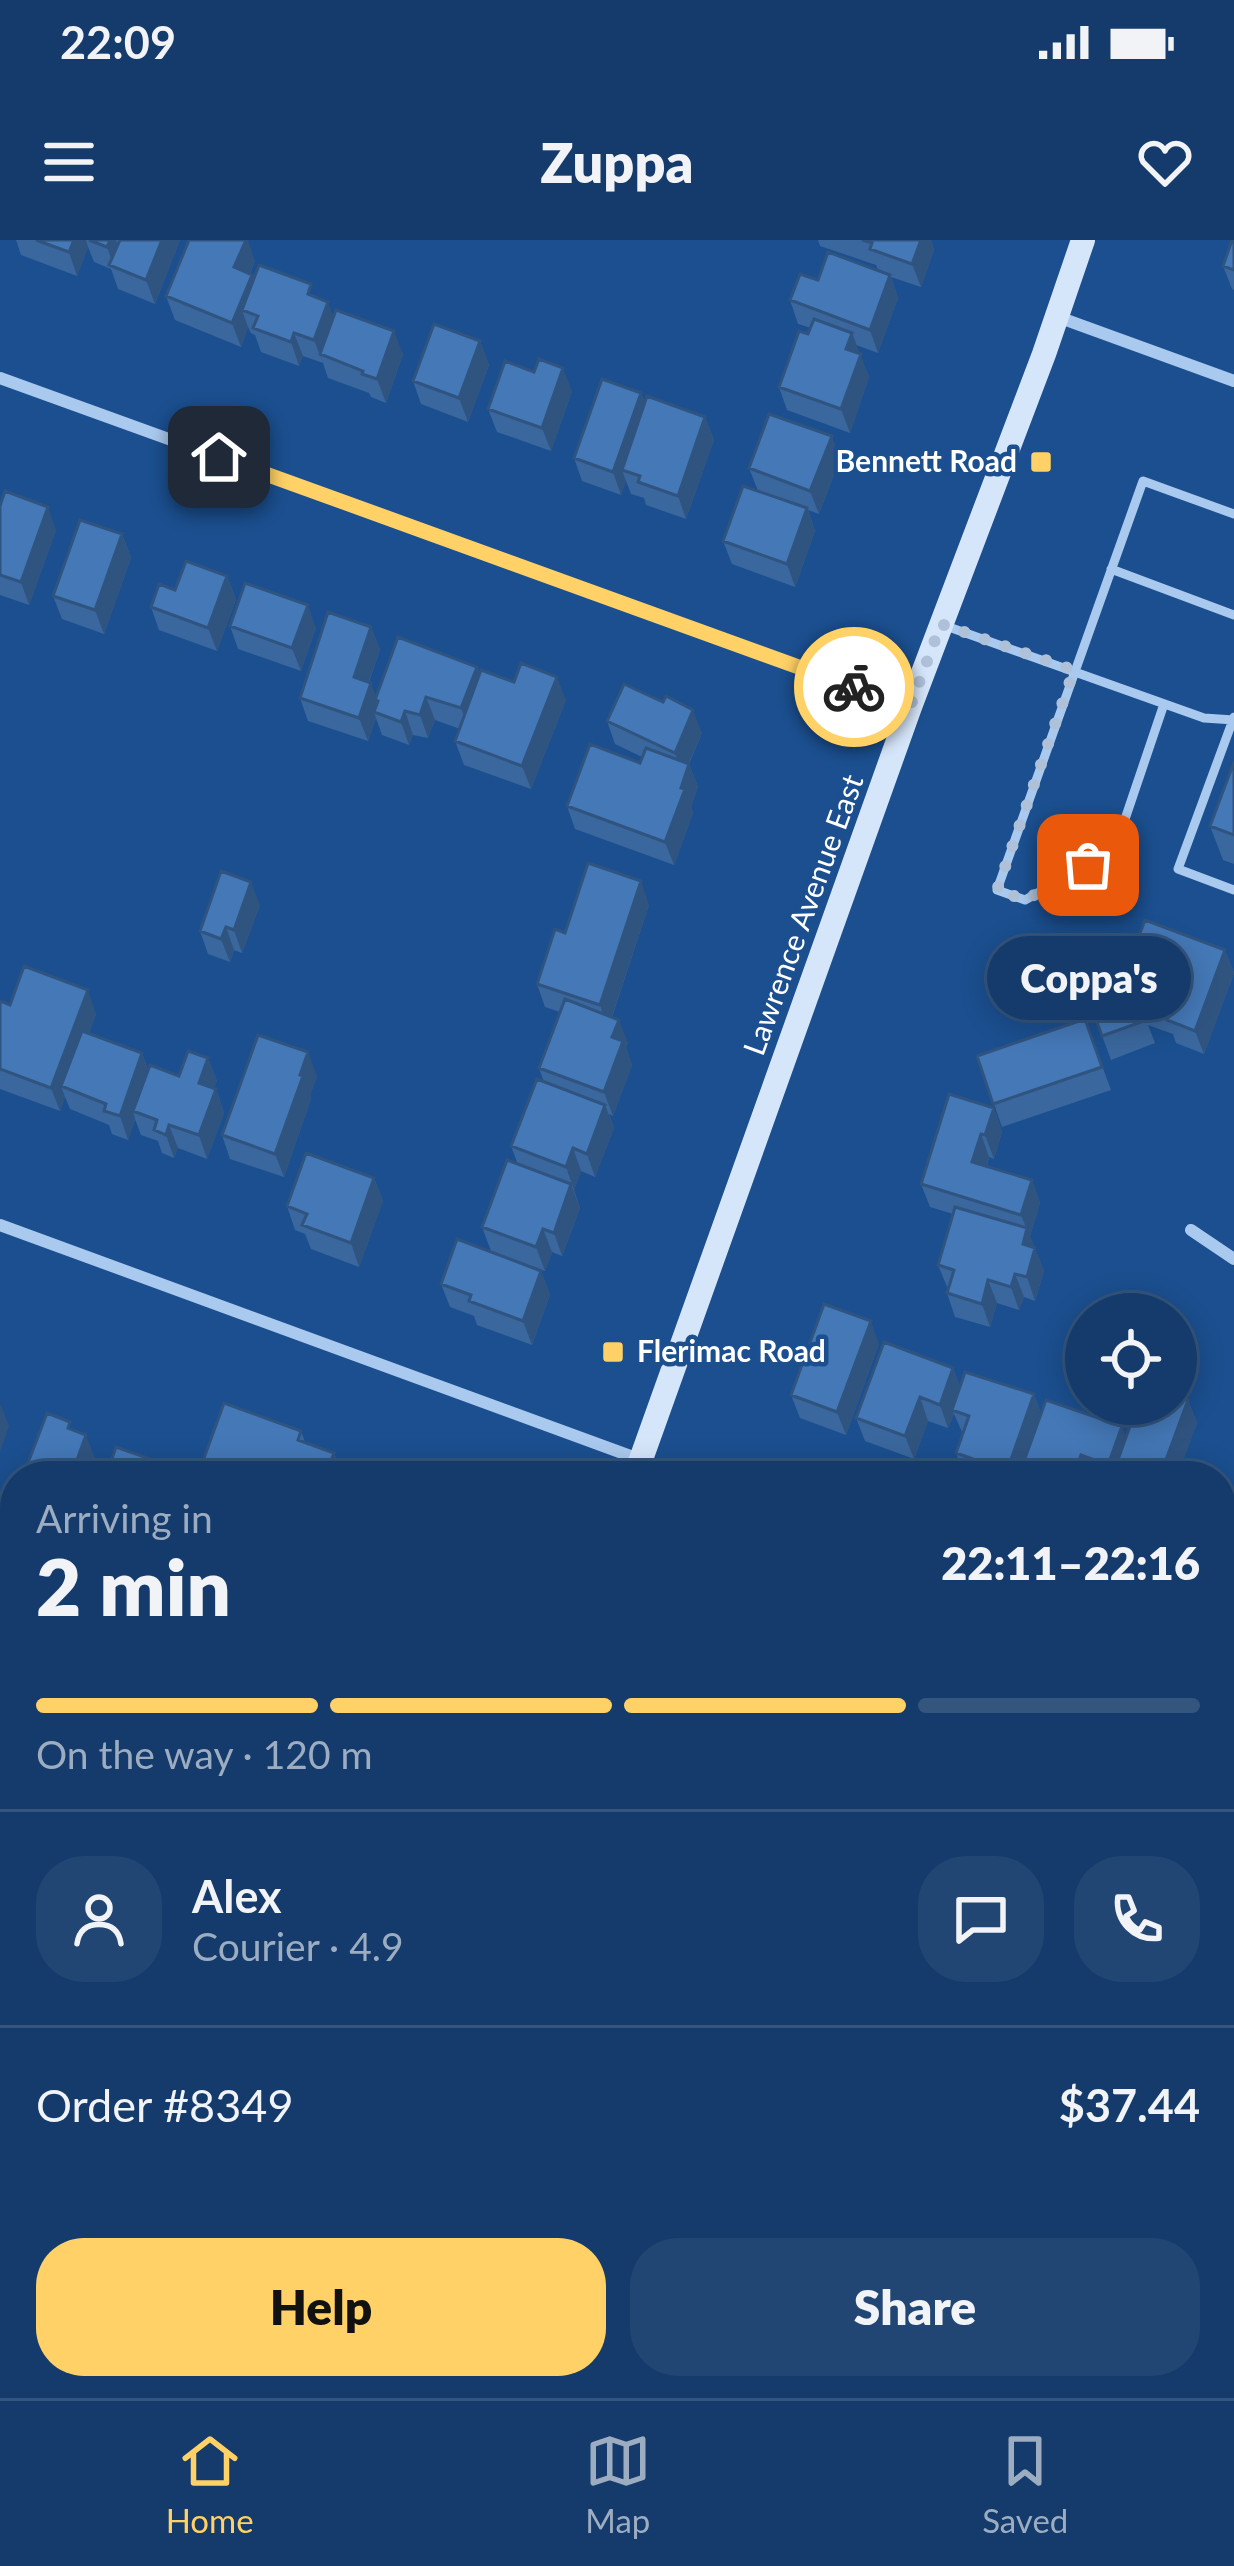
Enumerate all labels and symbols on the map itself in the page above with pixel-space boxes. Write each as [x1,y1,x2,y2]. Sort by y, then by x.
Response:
pin [168,406,270,508]
place label: Bennett Road [836,442,1017,478]
marker: Bennett Road [1028,449,1054,475]
courier [794,627,914,747]
street label: Lawrence Avenue East [735,769,870,1060]
pin [1037,814,1139,916]
callout: Coppa's [986,937,1190,1021]
place label: Flerimac Road [637,1332,826,1368]
marker: Flerimac Road [600,1339,626,1365]

